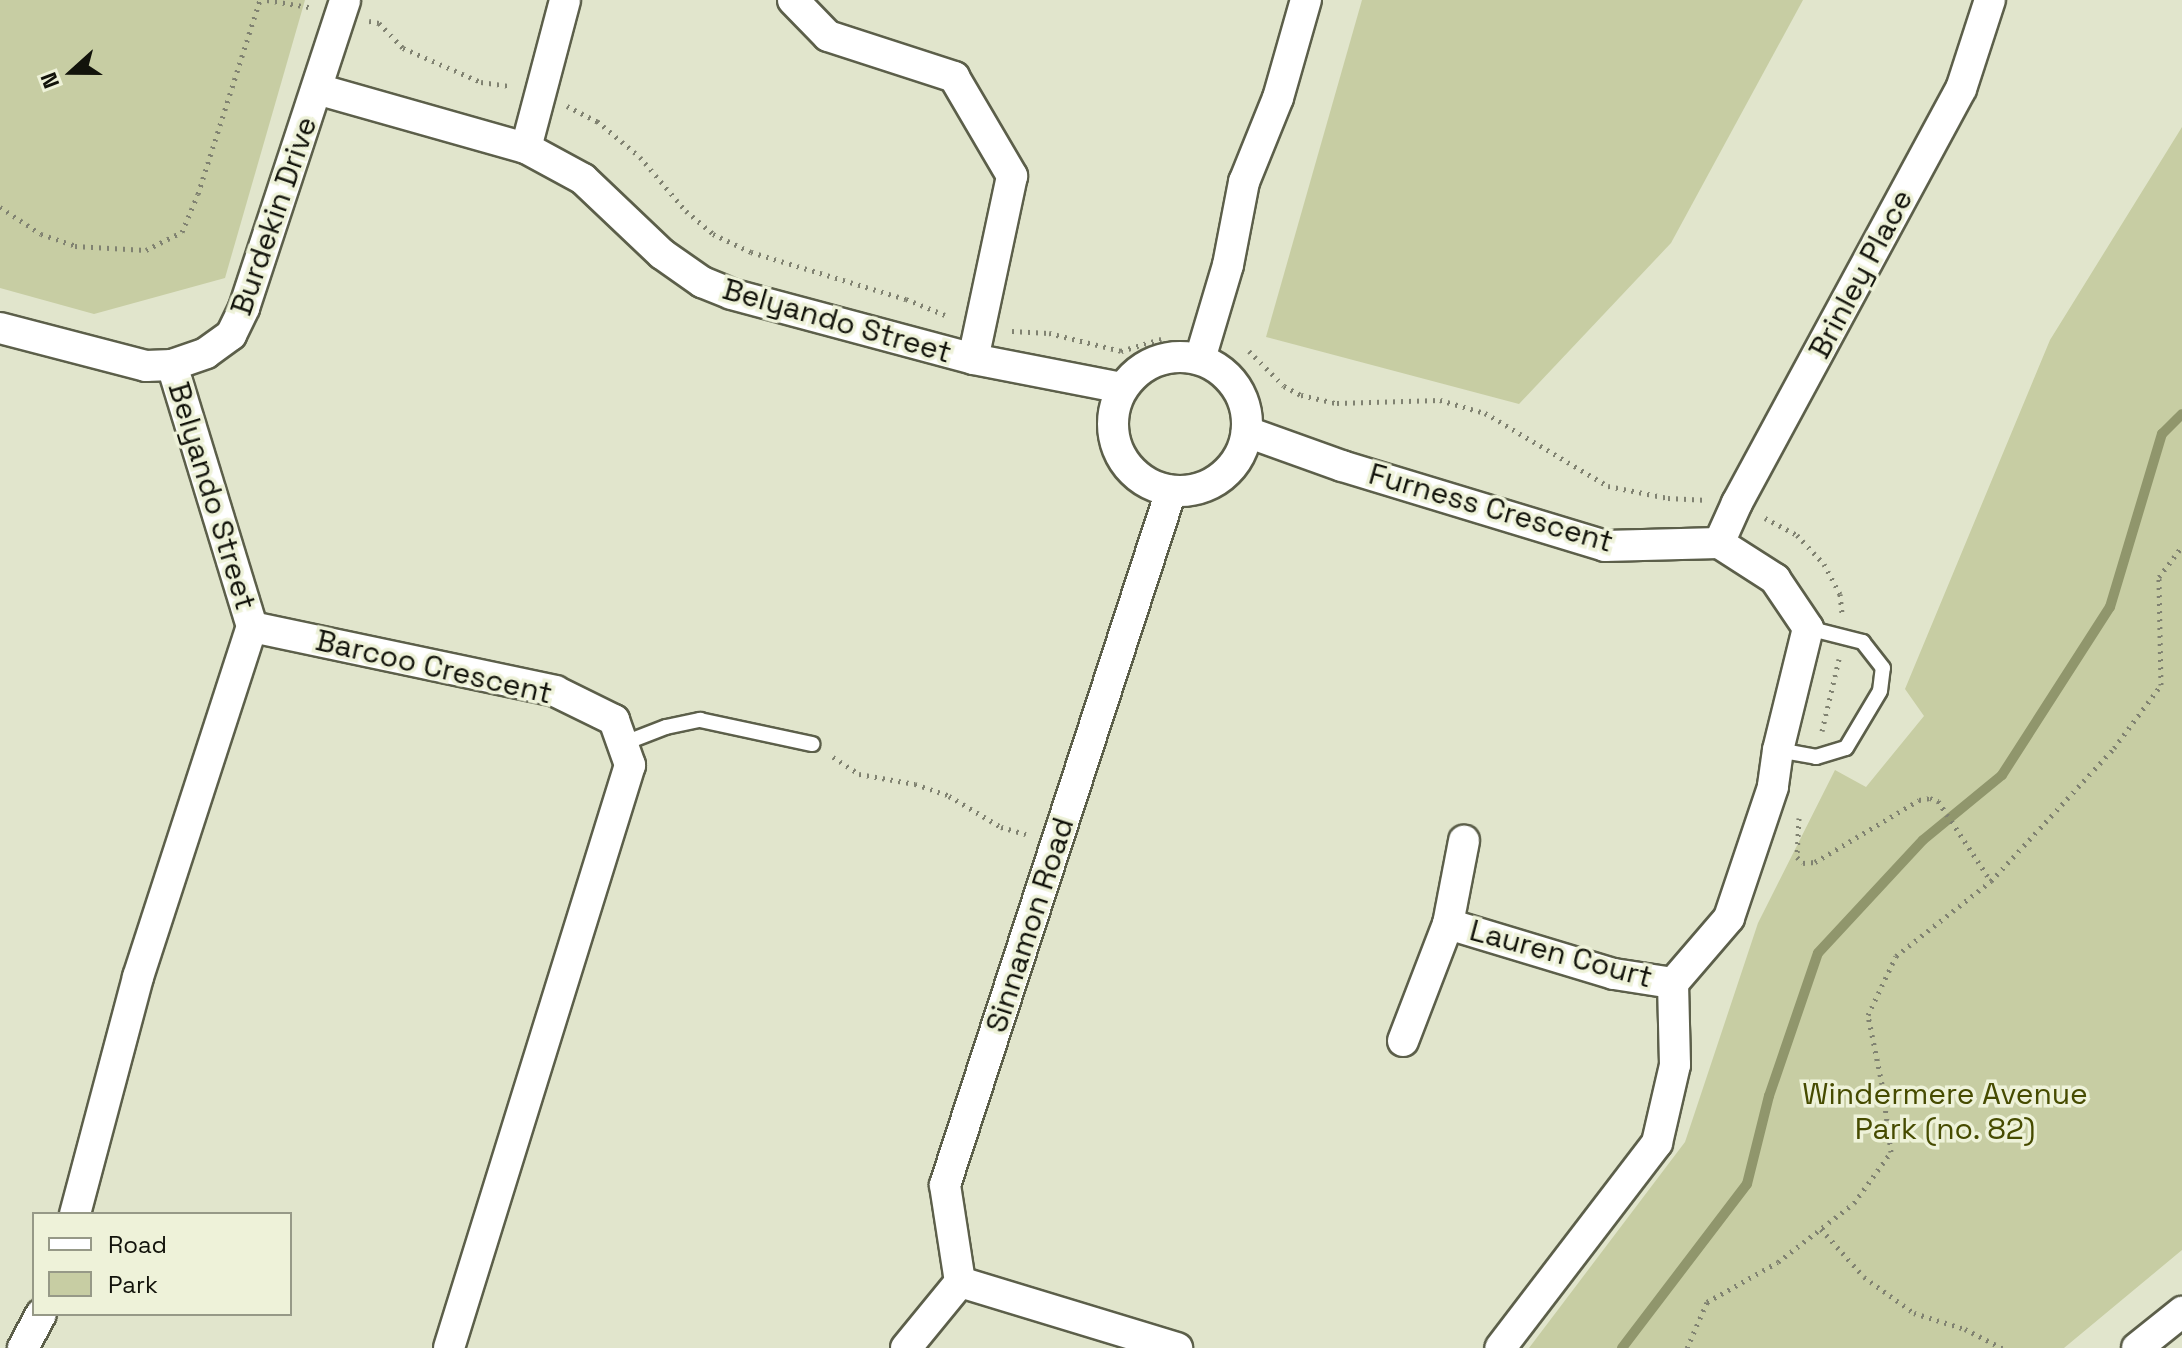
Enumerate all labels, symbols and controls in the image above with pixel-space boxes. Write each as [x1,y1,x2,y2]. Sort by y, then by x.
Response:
north arrow [32,32,112,112]
text: N [34,69,65,93]
street label: Burdekin Drive [223,112,325,320]
street label: Brinley Place [1801,183,1921,365]
street label: Belyando Street [719,271,955,371]
street label: Belyando Street [160,378,264,614]
street label: Furness Crescent [1365,456,1617,560]
street label: Barcoo Crescent [312,622,556,712]
street label: Sinnamon Road [978,813,1082,1037]
street label: Lauren Court [1466,912,1656,996]
park label: Windermere Avenue Park (no. 82) [1802,1076,2088,1146]
legend [32,1212,292,1316]
text: Road [108,1229,167,1260]
text: Park [108,1269,158,1300]

